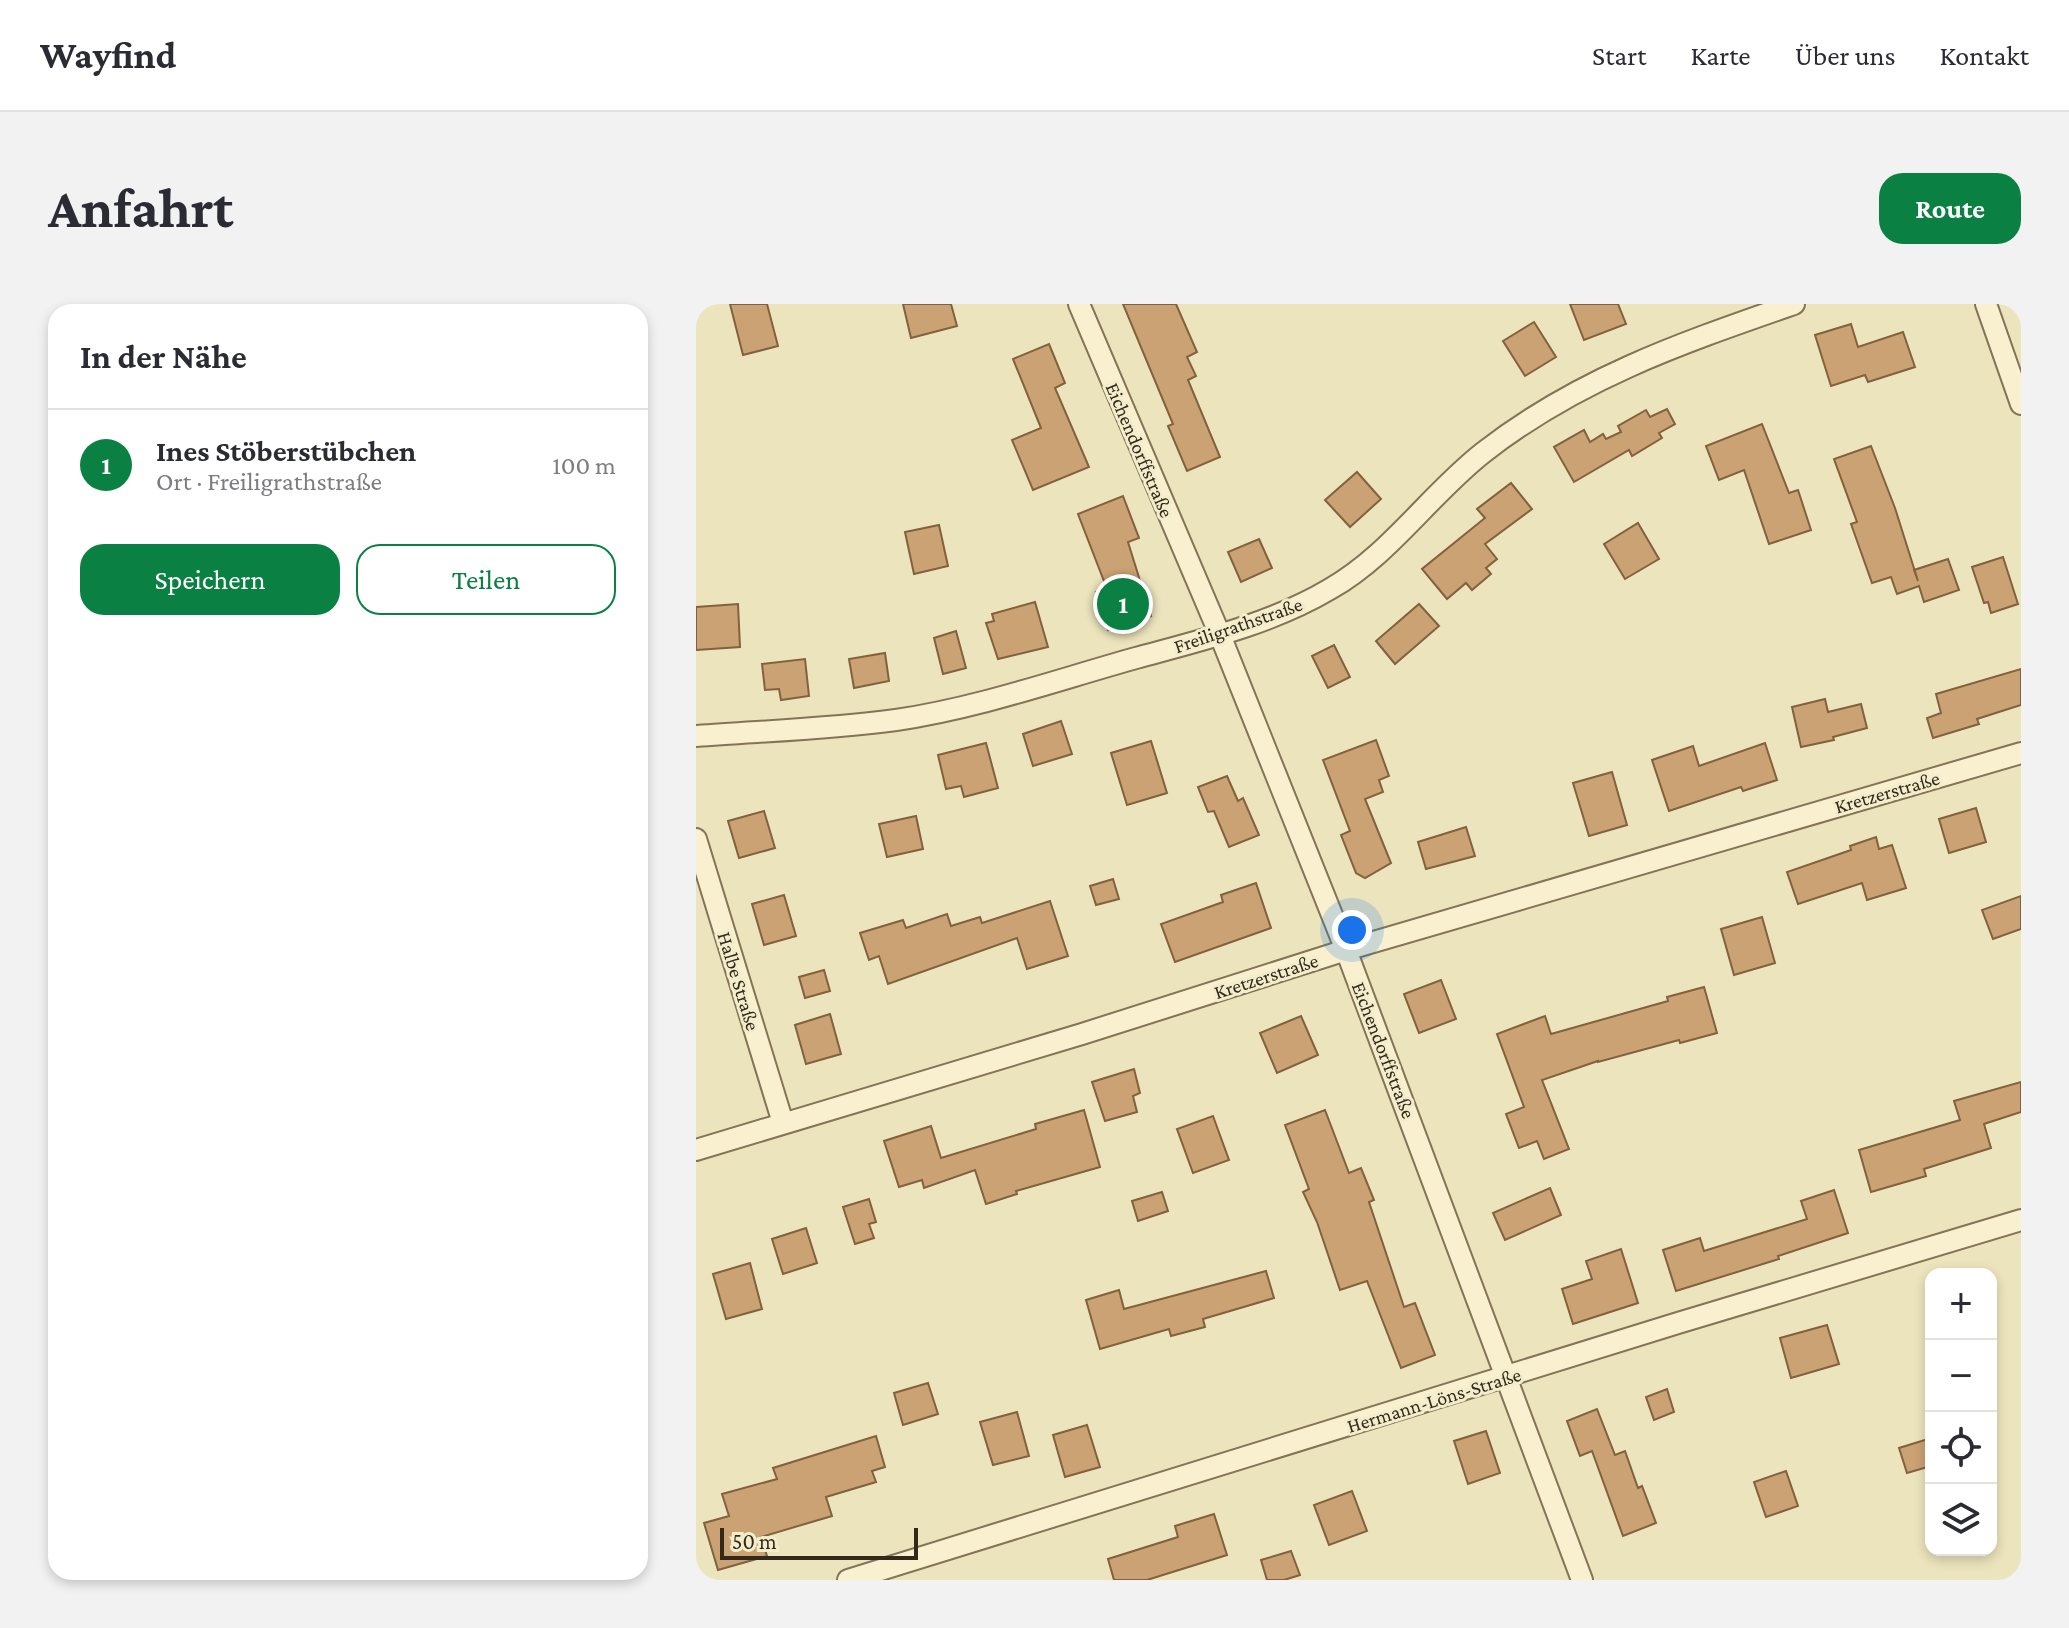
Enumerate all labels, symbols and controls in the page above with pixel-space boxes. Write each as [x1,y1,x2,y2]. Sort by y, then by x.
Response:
text: Wayfind [40,34,176,76]
text: Start [1592,40,1647,71]
text: Karte [1691,40,1751,71]
text: Über uns [1795,40,1896,71]
text: Kontakt [1940,40,2029,71]
button: Route [1879,173,2021,244]
text: Anfahrt [48,177,234,239]
text: In der Nähe [80,338,247,375]
street label: Eichendorffstraße [1102,379,1178,521]
text: Ines Stöberstübchen [156,434,416,467]
text: 1 [101,451,111,480]
text: 100 m [552,451,616,480]
text: Ort · Freiligrathstraße [156,467,382,496]
button: Speichern [80,544,340,615]
button: Teilen [356,544,616,615]
pin: 1 [1097,574,1149,634]
street label: Freiligrathstraße [1171,593,1306,658]
street label: Kretzerstraße [1832,766,1942,817]
your location [1332,910,1372,950]
street label: Halbe Straße [714,929,765,1033]
street label: Kretzerstraße [1211,949,1321,1003]
street label: Eichendorffstraße [1348,979,1420,1121]
map controls [1925,1268,1997,1556]
button: + [1925,1268,1997,1340]
button: − [1925,1340,1997,1412]
street label: Hermann-Löns-Straße [1344,1363,1524,1437]
button: locate [1925,1412,1997,1484]
button: layers [1925,1484,1997,1556]
scale bar [720,1524,918,1560]
text: 50 m [732,1529,777,1554]

